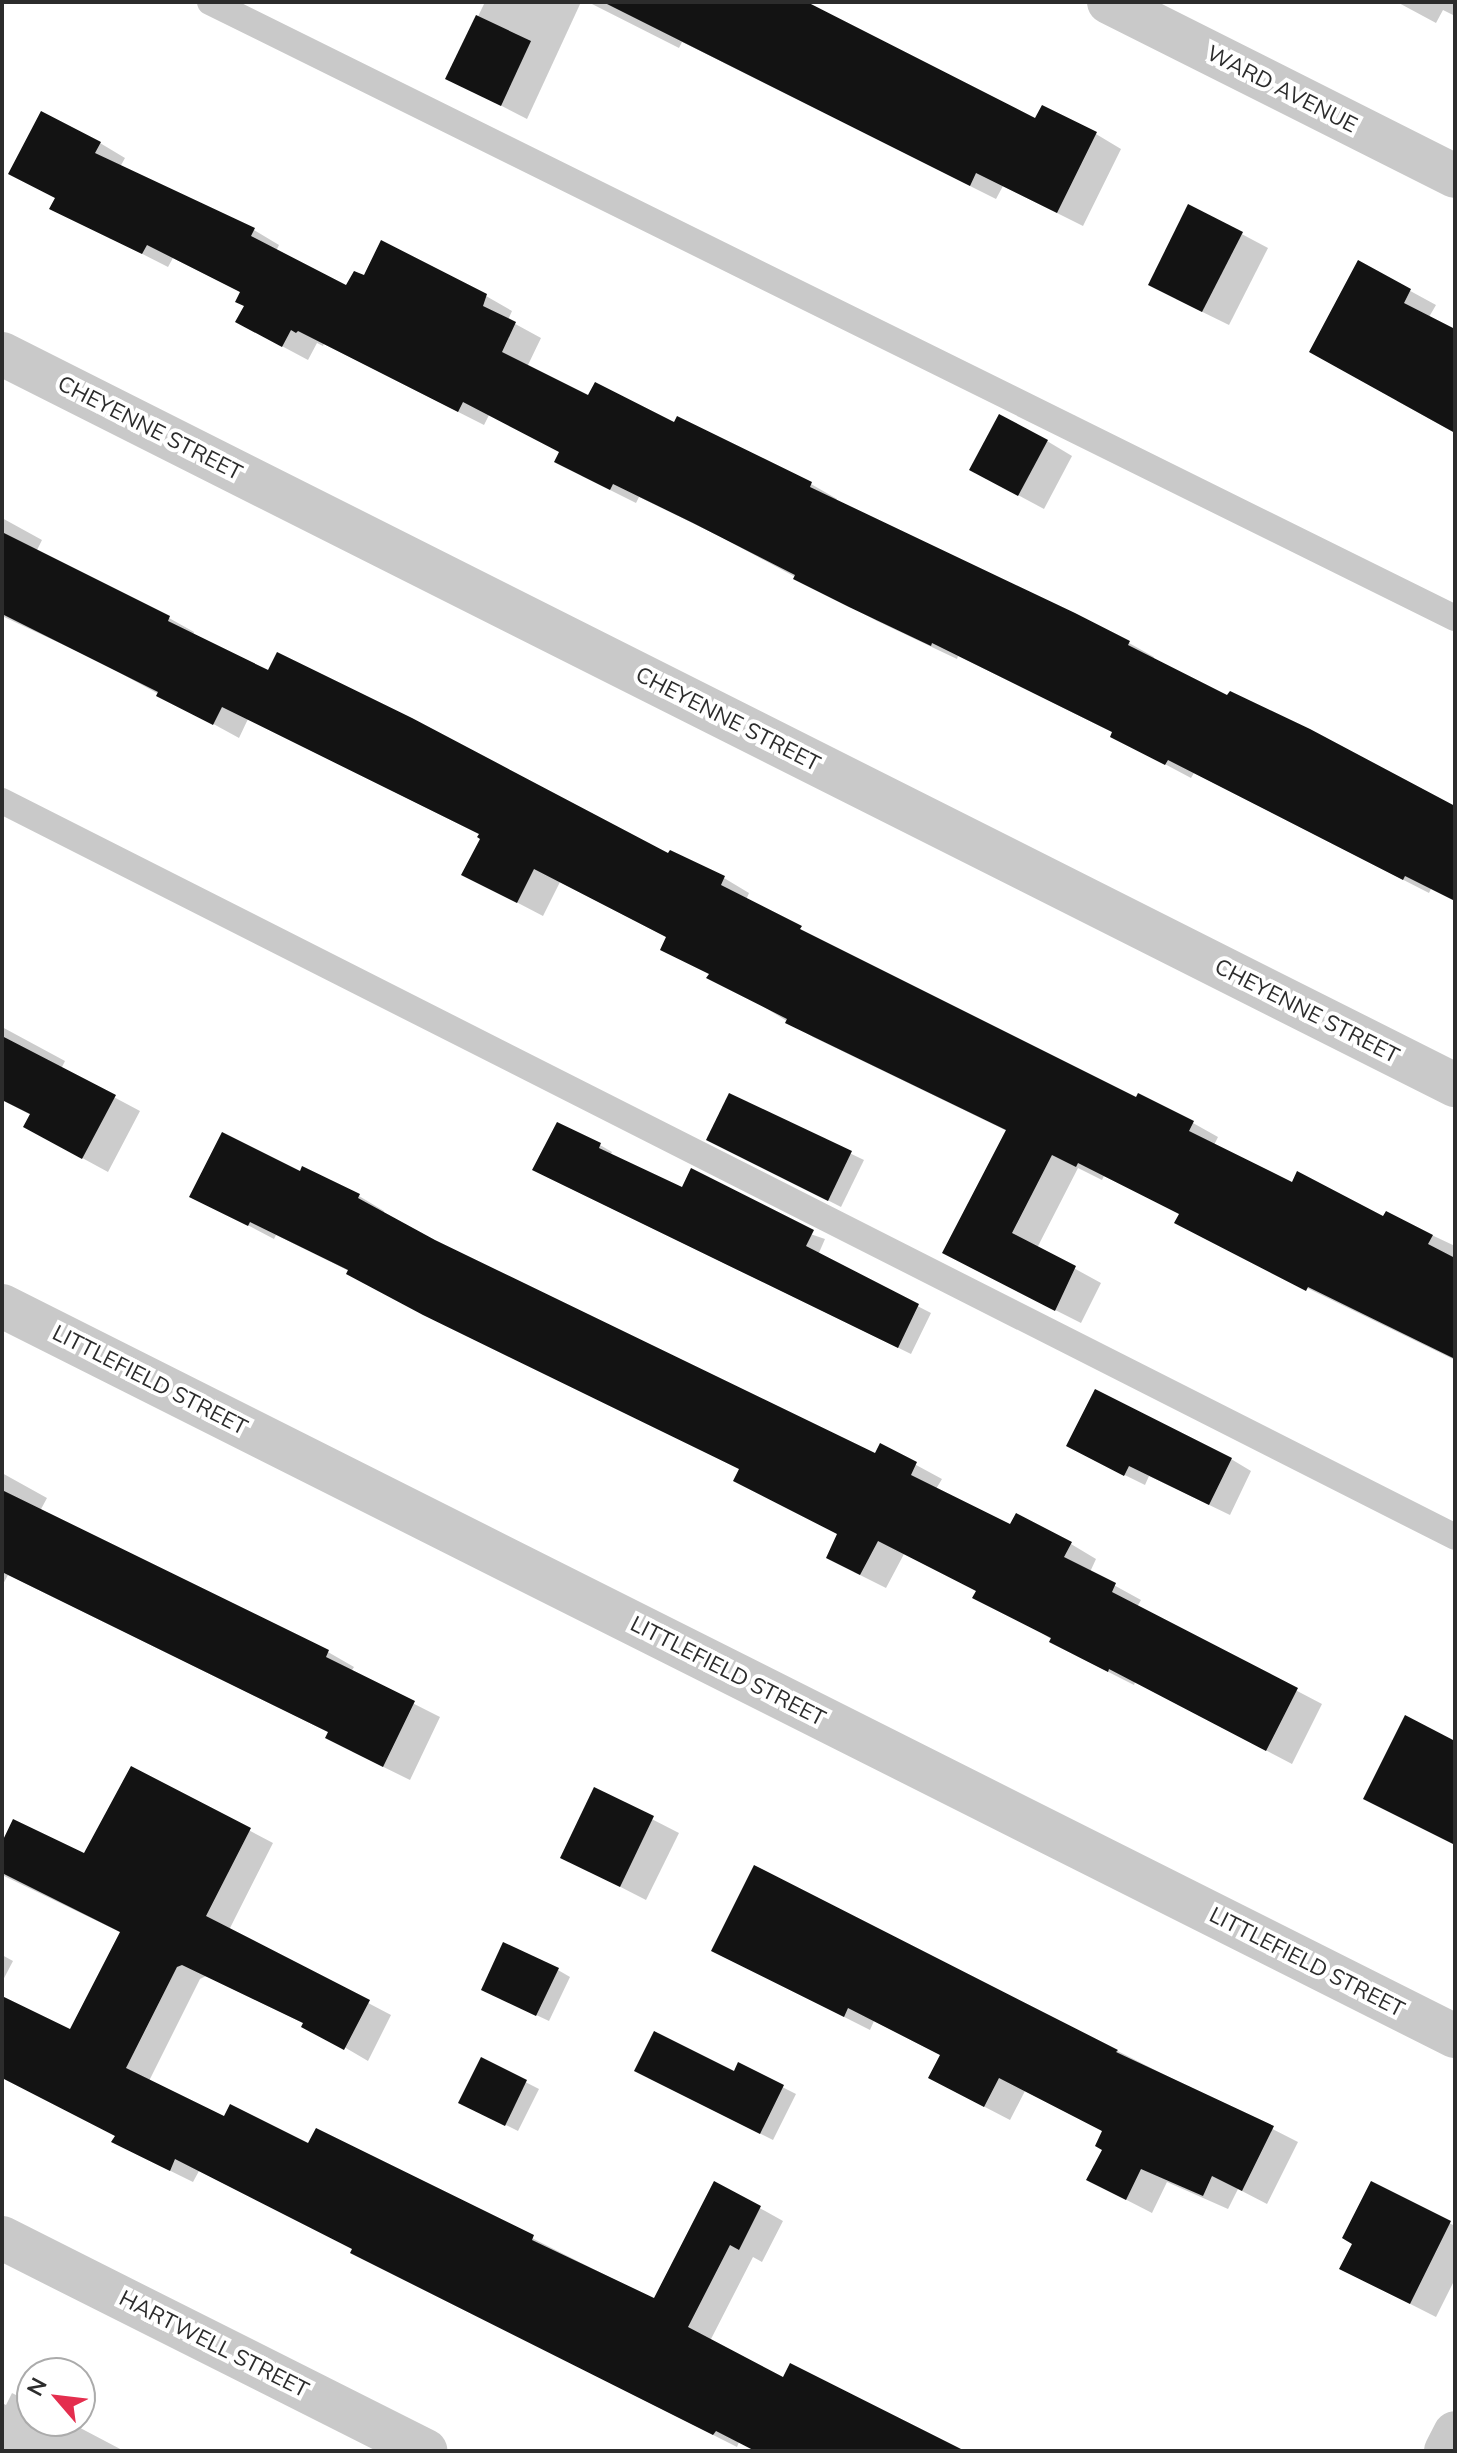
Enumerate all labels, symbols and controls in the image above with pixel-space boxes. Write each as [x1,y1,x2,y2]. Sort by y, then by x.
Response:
street label: WARD AVENUE [1202,40,1362,138]
street label: CHEYENNE STREET [53,370,247,486]
street label: CHEYENNE STREET [631,661,825,777]
street label: CHEYENNE STREET [1210,953,1404,1069]
street label: LITTLEFIELD STREET [48,1319,252,1441]
street label: LITTLEFIELD STREET [626,1610,830,1732]
street label: LITTLEFIELD STREET [1205,1901,1409,2023]
street label: HARTWELL STREET [115,2285,313,2403]
north arrow [16,2357,96,2437]
text: N [20,2373,53,2401]

